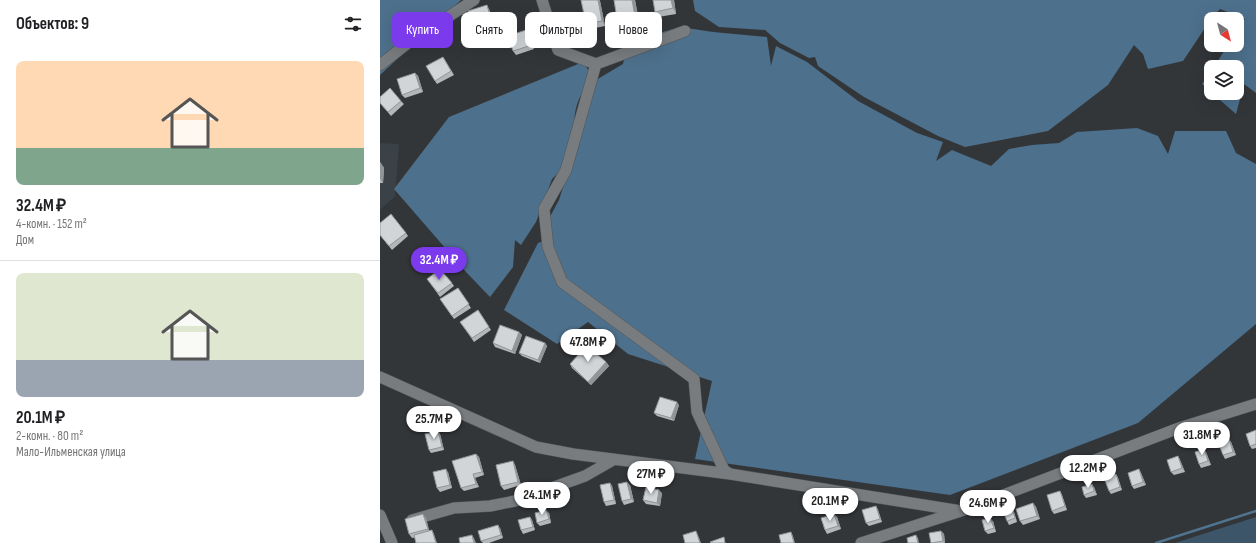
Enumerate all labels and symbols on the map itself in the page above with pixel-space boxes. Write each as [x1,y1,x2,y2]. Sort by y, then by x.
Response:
north arrow [1204,12,1244,52]
pin: 32.4M ₽ [402,247,476,281]
pin: 47.8M ₽ [551,329,625,363]
pin: 25.7M ₽ [397,406,471,440]
pin: 31.8M ₽ [1165,422,1239,456]
pin: 12.2M ₽ [1051,455,1125,489]
pin: 27M ₽ [623,461,679,495]
pin: 24.1M ₽ [505,482,579,516]
pin: 20.1M ₽ [793,488,867,522]
pin: 24.6M ₽ [951,490,1025,524]

